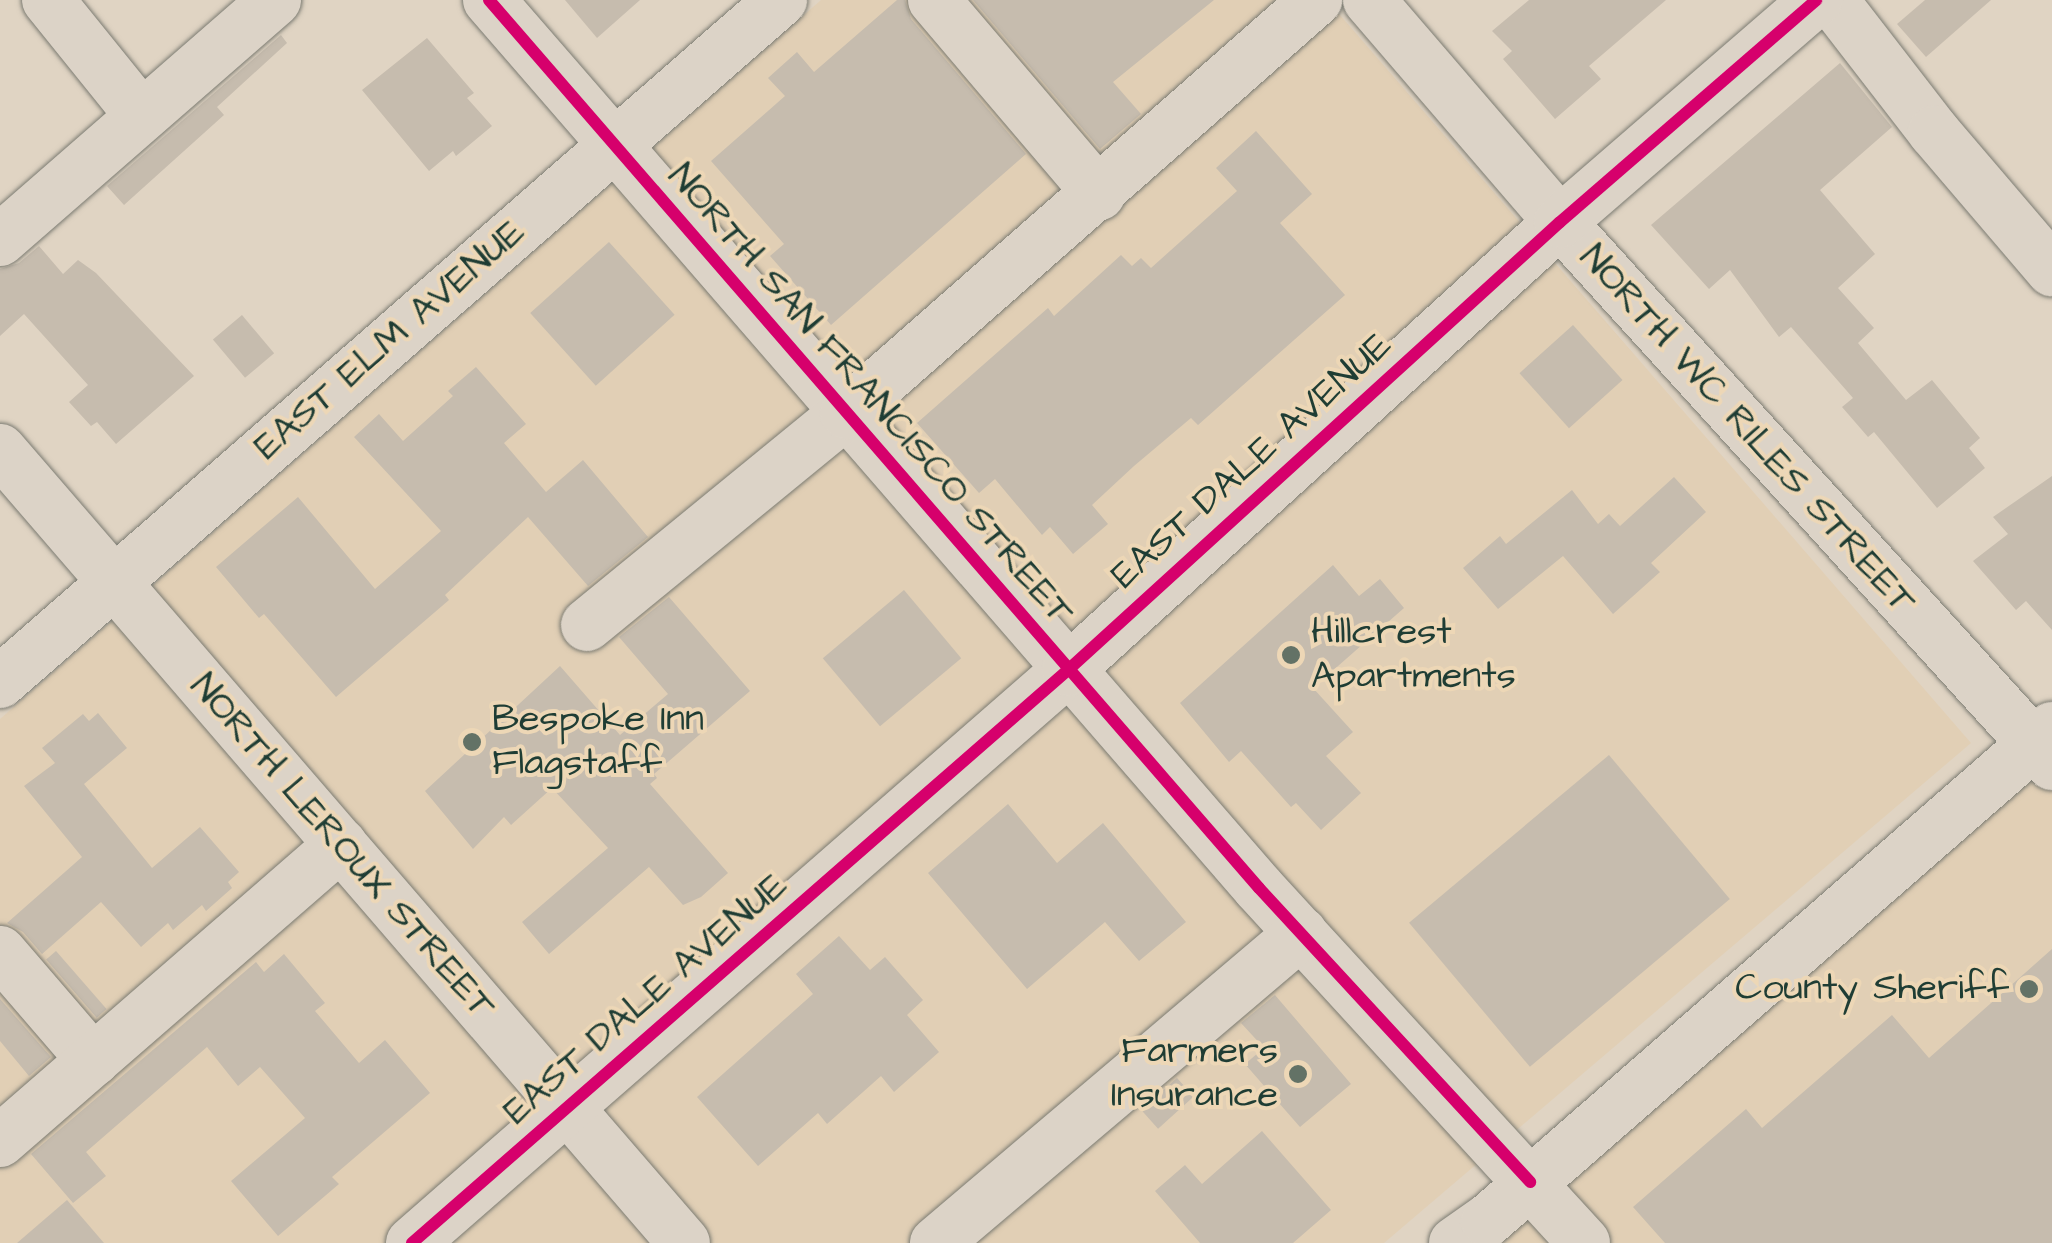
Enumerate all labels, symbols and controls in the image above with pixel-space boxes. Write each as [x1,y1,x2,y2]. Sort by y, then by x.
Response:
street label: NORTH SAN FRANCISCO STREET [657,155,1083,635]
street label: EAST ELM AVENUE [245,210,535,470]
street label: NORTH WC RILES STREET [1569,236,1925,624]
street label: EAST DALE AVENUE [1102,323,1402,599]
place label: Hillcrest Apartments [1311,610,1516,699]
marker: Hillcrest Apartments [1280,644,1302,666]
street label: NORTH LEROUX STREET [180,665,504,1029]
place label: Bespoke Inn Flagstaff [492,697,704,786]
marker: Bespoke Inn Flagstaff [461,731,483,753]
street label: EAST DALE AVENUE [495,863,797,1135]
place label: County Sheriff [1735,966,2009,1012]
marker: County Sheriff [2018,978,2040,1000]
place label: Farmers Insurance [1111,1029,1278,1118]
marker: Farmers Insurance [1287,1063,1309,1085]

